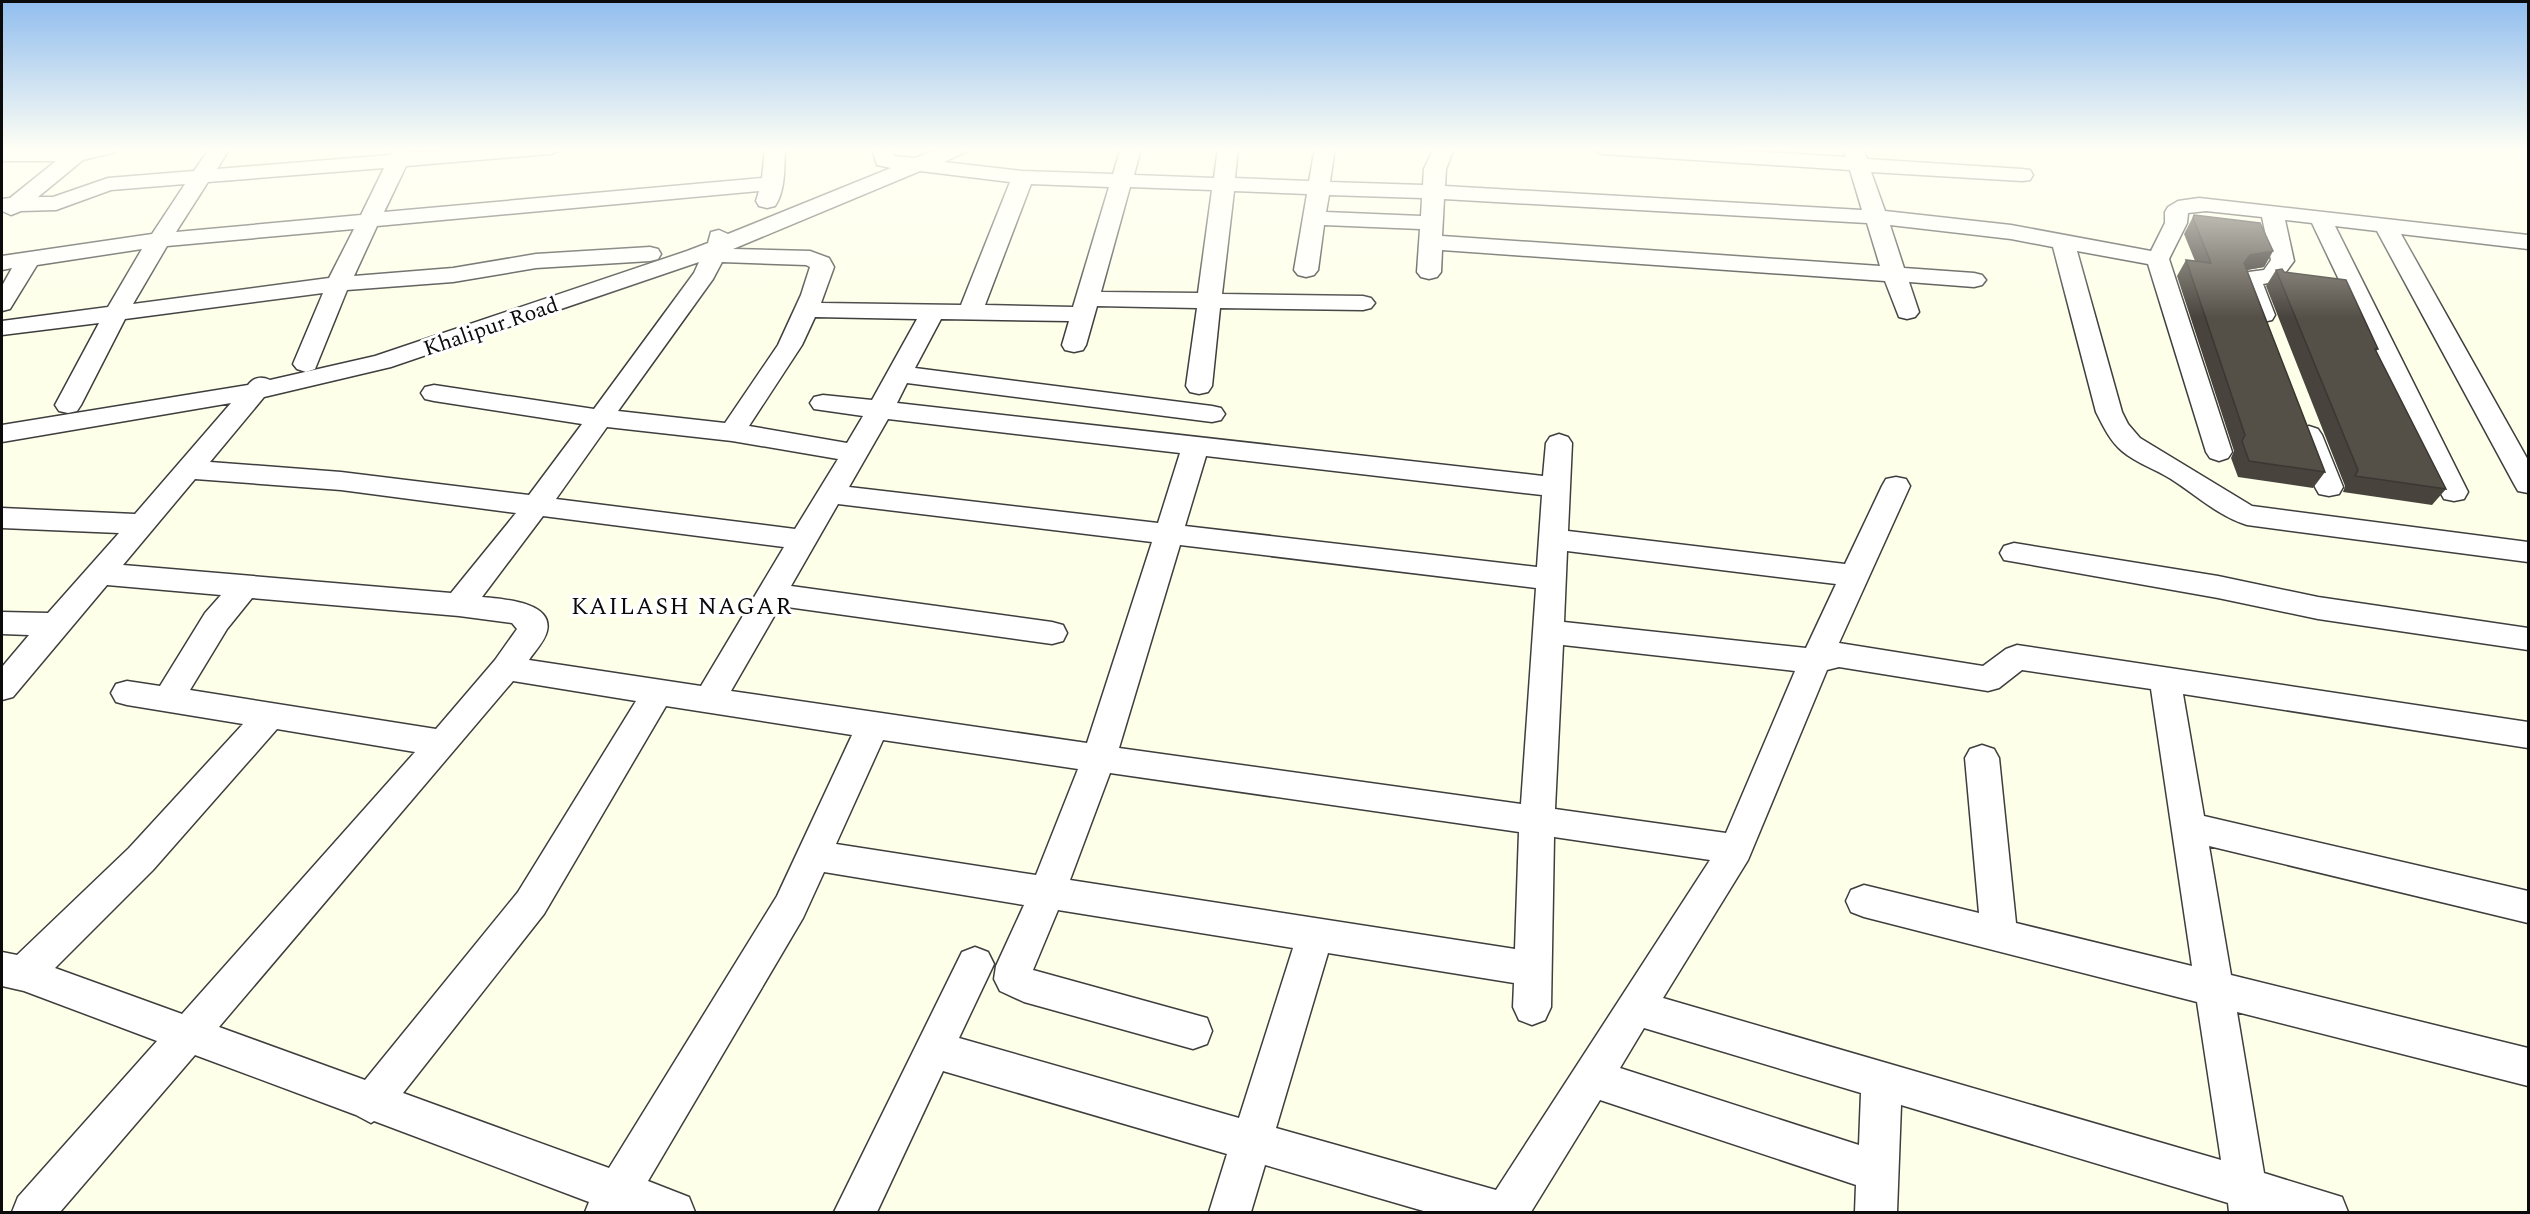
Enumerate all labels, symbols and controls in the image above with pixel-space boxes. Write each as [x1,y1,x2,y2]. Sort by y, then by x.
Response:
street label: Khalipur Road [419,288,563,366]
district label: KAILASH NAGAR [571,589,793,625]

